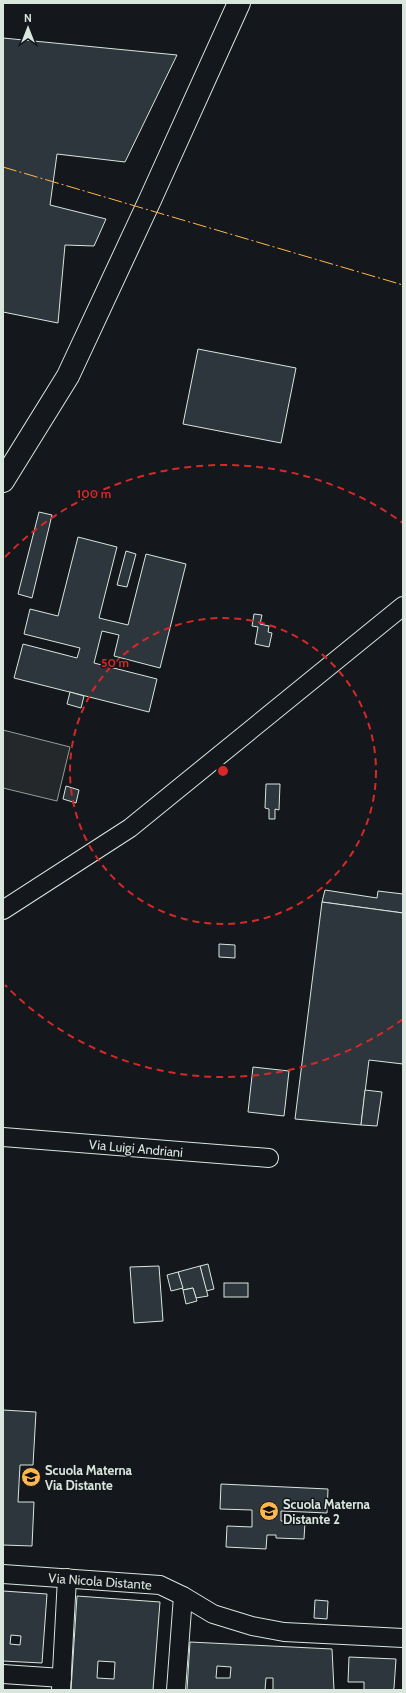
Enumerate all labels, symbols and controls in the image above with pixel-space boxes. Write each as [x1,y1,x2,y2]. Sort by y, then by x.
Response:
north arrow [8,8,48,48]
text: N [24,11,32,25]
text: 100 m [77,486,111,501]
text: 50 m [101,655,129,670]
centre of rings [216,764,230,778]
street label: Via Luigi Andriani [88,1136,184,1160]
place label: Scuola Materna Via Distante [45,1462,133,1493]
school or university icon: Scuola Materna Via Distante [20,1466,42,1488]
place label: Scuola Materna Distante 2 [283,1496,371,1527]
school or university icon: Scuola Materna Distante 2 [258,1500,280,1522]
street label: Via Nicola Distante [48,1569,153,1593]

